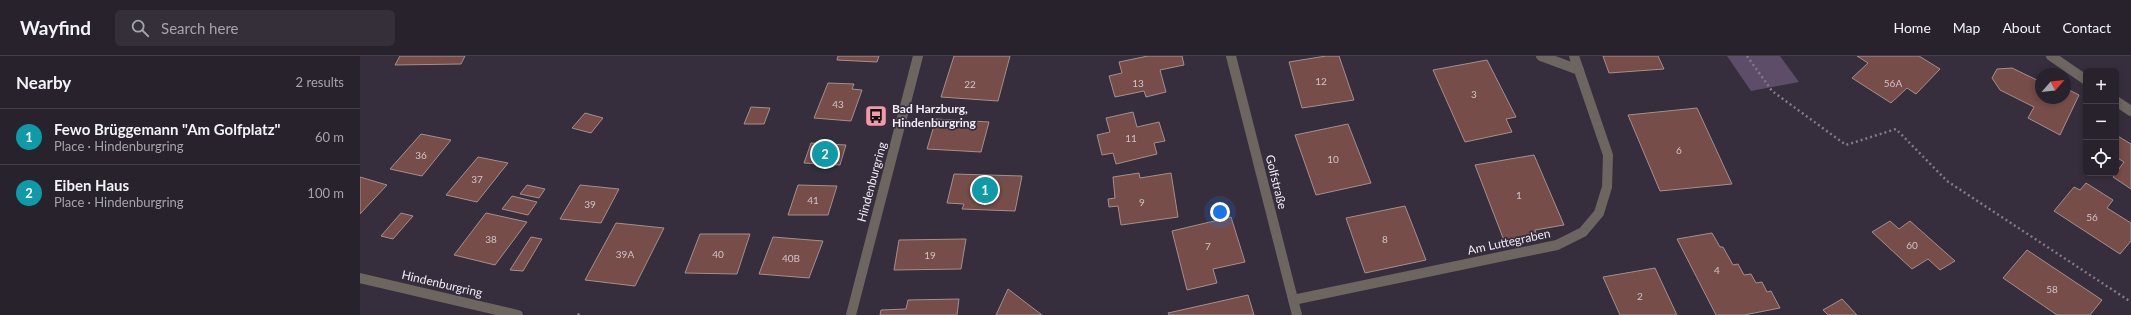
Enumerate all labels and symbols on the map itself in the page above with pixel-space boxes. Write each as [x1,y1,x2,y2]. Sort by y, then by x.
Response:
north arrow [2035,68,2071,104]
house number: 12 [1315,75,1327,87]
house number: 13 [1132,77,1144,89]
house number: 56A [1884,77,1902,89]
house number: 22 [964,78,976,90]
house number: 3 [1471,88,1477,100]
house number: 43 [832,98,844,110]
place label: Bad Harzburg, Hindenburgring [892,101,977,130]
bus stop icon: Bad Harzburg, Hindenburgring [863,103,889,129]
house number: 11 [1125,132,1137,144]
pin: 2 [812,139,838,169]
street label: Hindenburgring [854,140,889,224]
house number: 6 [1676,144,1682,156]
house number: 36 [415,149,427,161]
street label: Golfstraße [1262,153,1290,211]
house number: 10 [1327,153,1339,165]
house number: 37 [471,173,483,185]
pin: 1 [972,175,998,205]
house number: 1 [1516,189,1522,201]
house number: 41 [807,194,819,206]
house number: 9 [1139,196,1145,208]
house number: 39 [584,198,596,210]
your location [1210,202,1230,222]
house number: 56 [2086,211,2098,223]
street label: Am Luttegraben [1466,225,1552,258]
house number: 38 [485,233,497,245]
house number: 8 [1382,233,1388,245]
house number: 60 [1906,239,1918,251]
house number: 7 [1205,240,1211,252]
house number: 39A [616,248,634,260]
house number: 40 [712,248,724,260]
house number: 19 [924,249,936,261]
house number: 40B [782,252,800,264]
house number: 4 [1714,264,1720,276]
street label: Hindenburgring [400,267,484,300]
house number: 58 [2046,283,2058,295]
house number: 2 [1637,290,1643,302]

